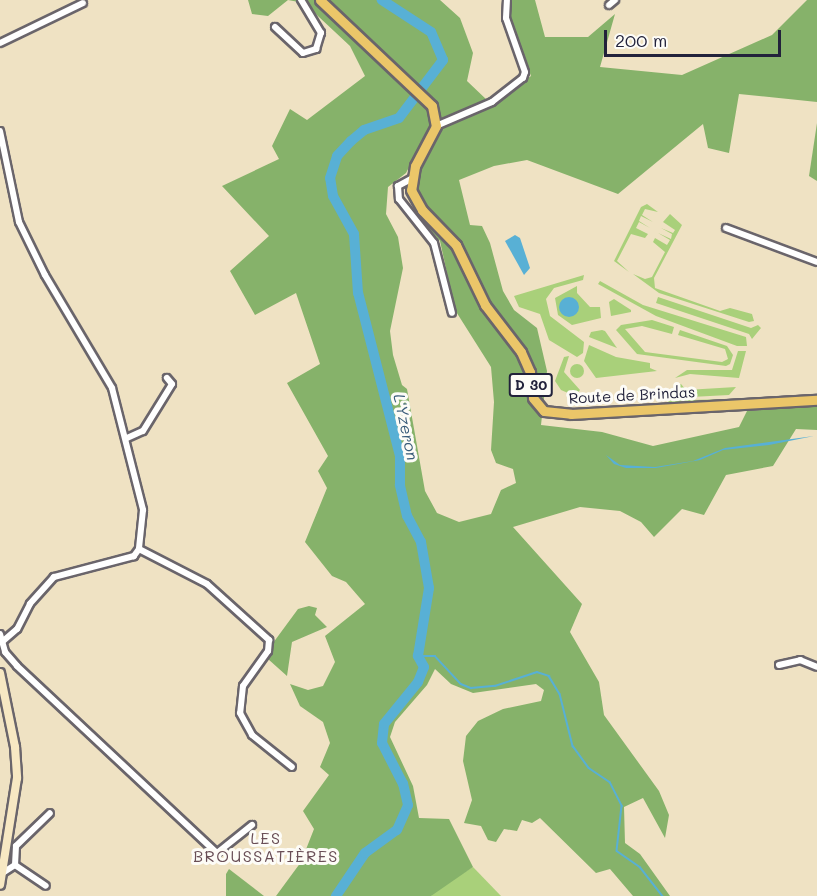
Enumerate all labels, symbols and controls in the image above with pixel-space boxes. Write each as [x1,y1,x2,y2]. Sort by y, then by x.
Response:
scale bar [607,18,784,56]
text: 200 m [615,28,667,52]
road number: D 30 [508,374,554,396]
street label: Route de Brindas [568,383,696,407]
water label: L'Yzeron [390,392,422,462]
district label: LES BROUSSATIÈRES [193,828,339,866]

